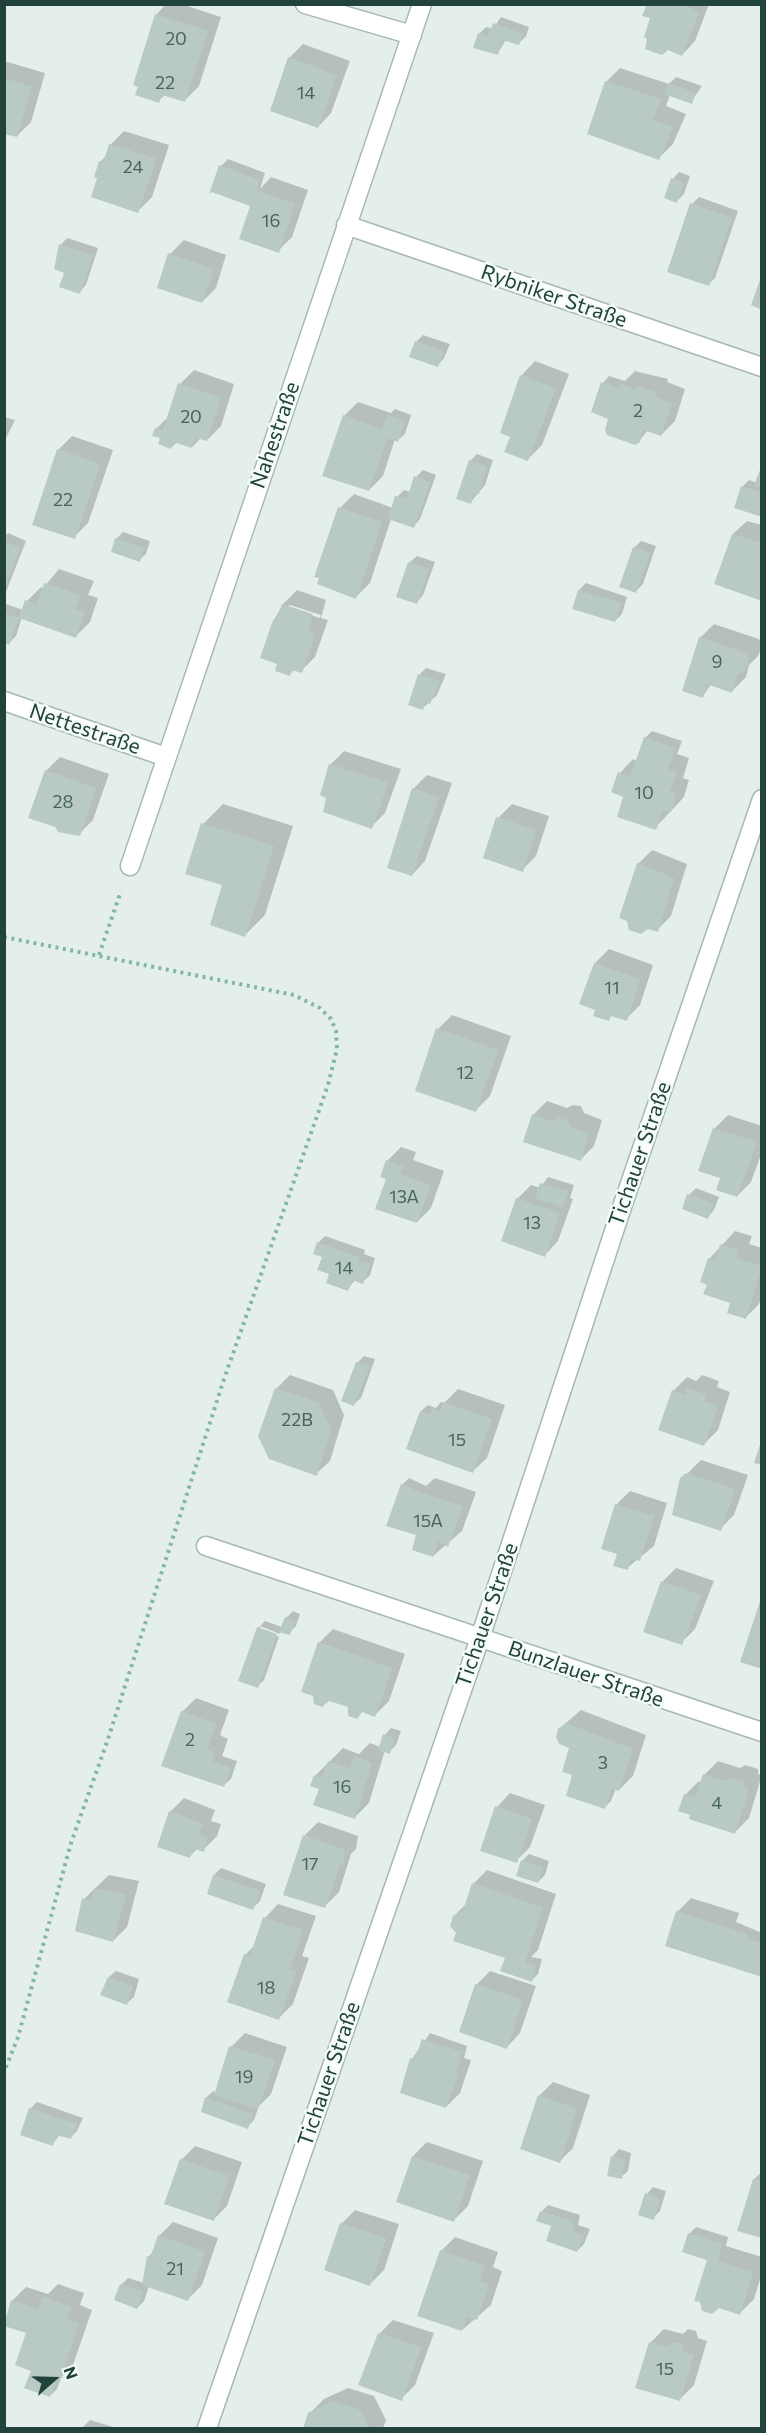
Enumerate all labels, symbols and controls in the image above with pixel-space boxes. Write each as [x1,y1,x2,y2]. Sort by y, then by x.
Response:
house number: 20 [165,28,187,50]
house number: 22 [155,72,175,94]
house number: 14 [297,82,315,104]
house number: 24 [123,156,143,178]
house number: 16 [262,210,280,232]
street label: Rybniker Straße [478,259,630,333]
street label: Nahestraße [245,378,305,492]
house number: 2 [633,400,643,422]
house number: 20 [180,406,202,428]
house number: 22 [53,489,73,511]
house number: 9 [712,651,722,673]
street label: Nettestraße [26,698,144,760]
house number: 10 [634,782,654,804]
house number: 28 [53,791,73,813]
house number: 11 [604,977,620,999]
house number: 12 [456,1062,474,1084]
street label: Tichauer Straße [603,1078,677,1230]
house number: 13A [389,1186,419,1208]
house number: 13 [523,1212,541,1234]
house number: 14 [335,1257,353,1279]
house number: 22B [281,1409,313,1431]
house number: 15 [448,1429,466,1451]
house number: 15A [413,1510,443,1532]
street label: Tichauer Straße [450,1539,524,1691]
street label: Bunzlauer Straße [505,1636,667,1712]
house number: 2 [185,1729,195,1751]
house number: 3 [598,1752,608,1774]
house number: 16 [333,1776,351,1798]
house number: 4 [712,1792,722,1814]
house number: 17 [301,1853,319,1875]
house number: 18 [257,1977,275,1999]
street label: Tichauer Straße [292,1998,366,2150]
house number: 19 [235,2066,253,2088]
house number: 21 [166,2258,184,2280]
north arrow [24,2349,84,2409]
house number: 15 [656,2358,674,2380]
text: N [60,2364,82,2382]

